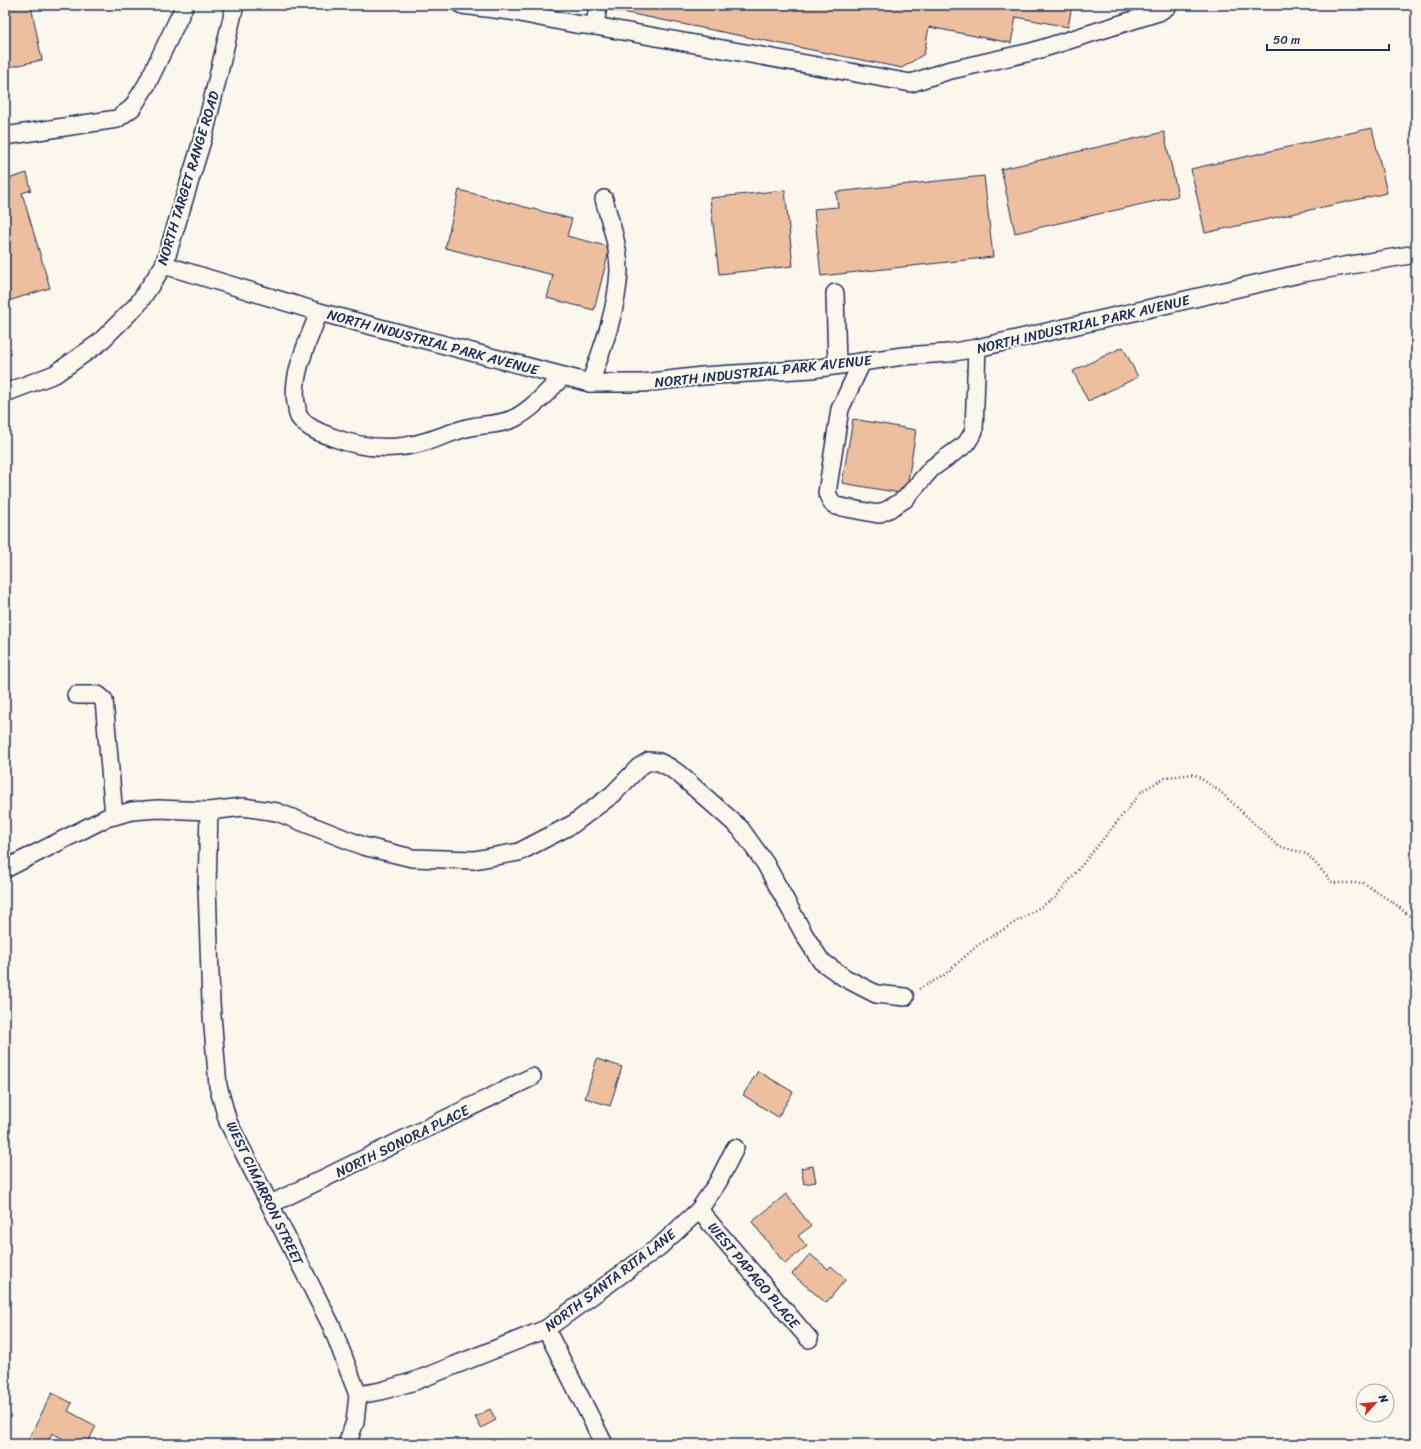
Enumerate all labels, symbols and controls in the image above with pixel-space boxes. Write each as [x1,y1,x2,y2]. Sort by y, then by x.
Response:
scale bar [1267,26,1389,52]
text: 50 m [1273,29,1300,51]
street label: NORTH TARGET RANGE ROAD [150,87,227,268]
street label: NORTH INDUSTRIAL PARK AVENUE [974,288,1193,361]
street label: NORTH INDUSTRIAL PARK AVENUE [324,302,543,383]
street label: NORTH INDUSTRIAL PARK AVENUE [653,348,874,395]
street label: NORTH SONORA PLACE [331,1098,474,1185]
street label: WEST CIMARRON STREET [219,1117,311,1271]
street label: WEST PAPAGO PLACE [701,1216,807,1335]
street label: NORTH SANTA RITA LANE [539,1222,683,1338]
north arrow [1355,1383,1395,1423]
text: N [1373,1390,1394,1407]

